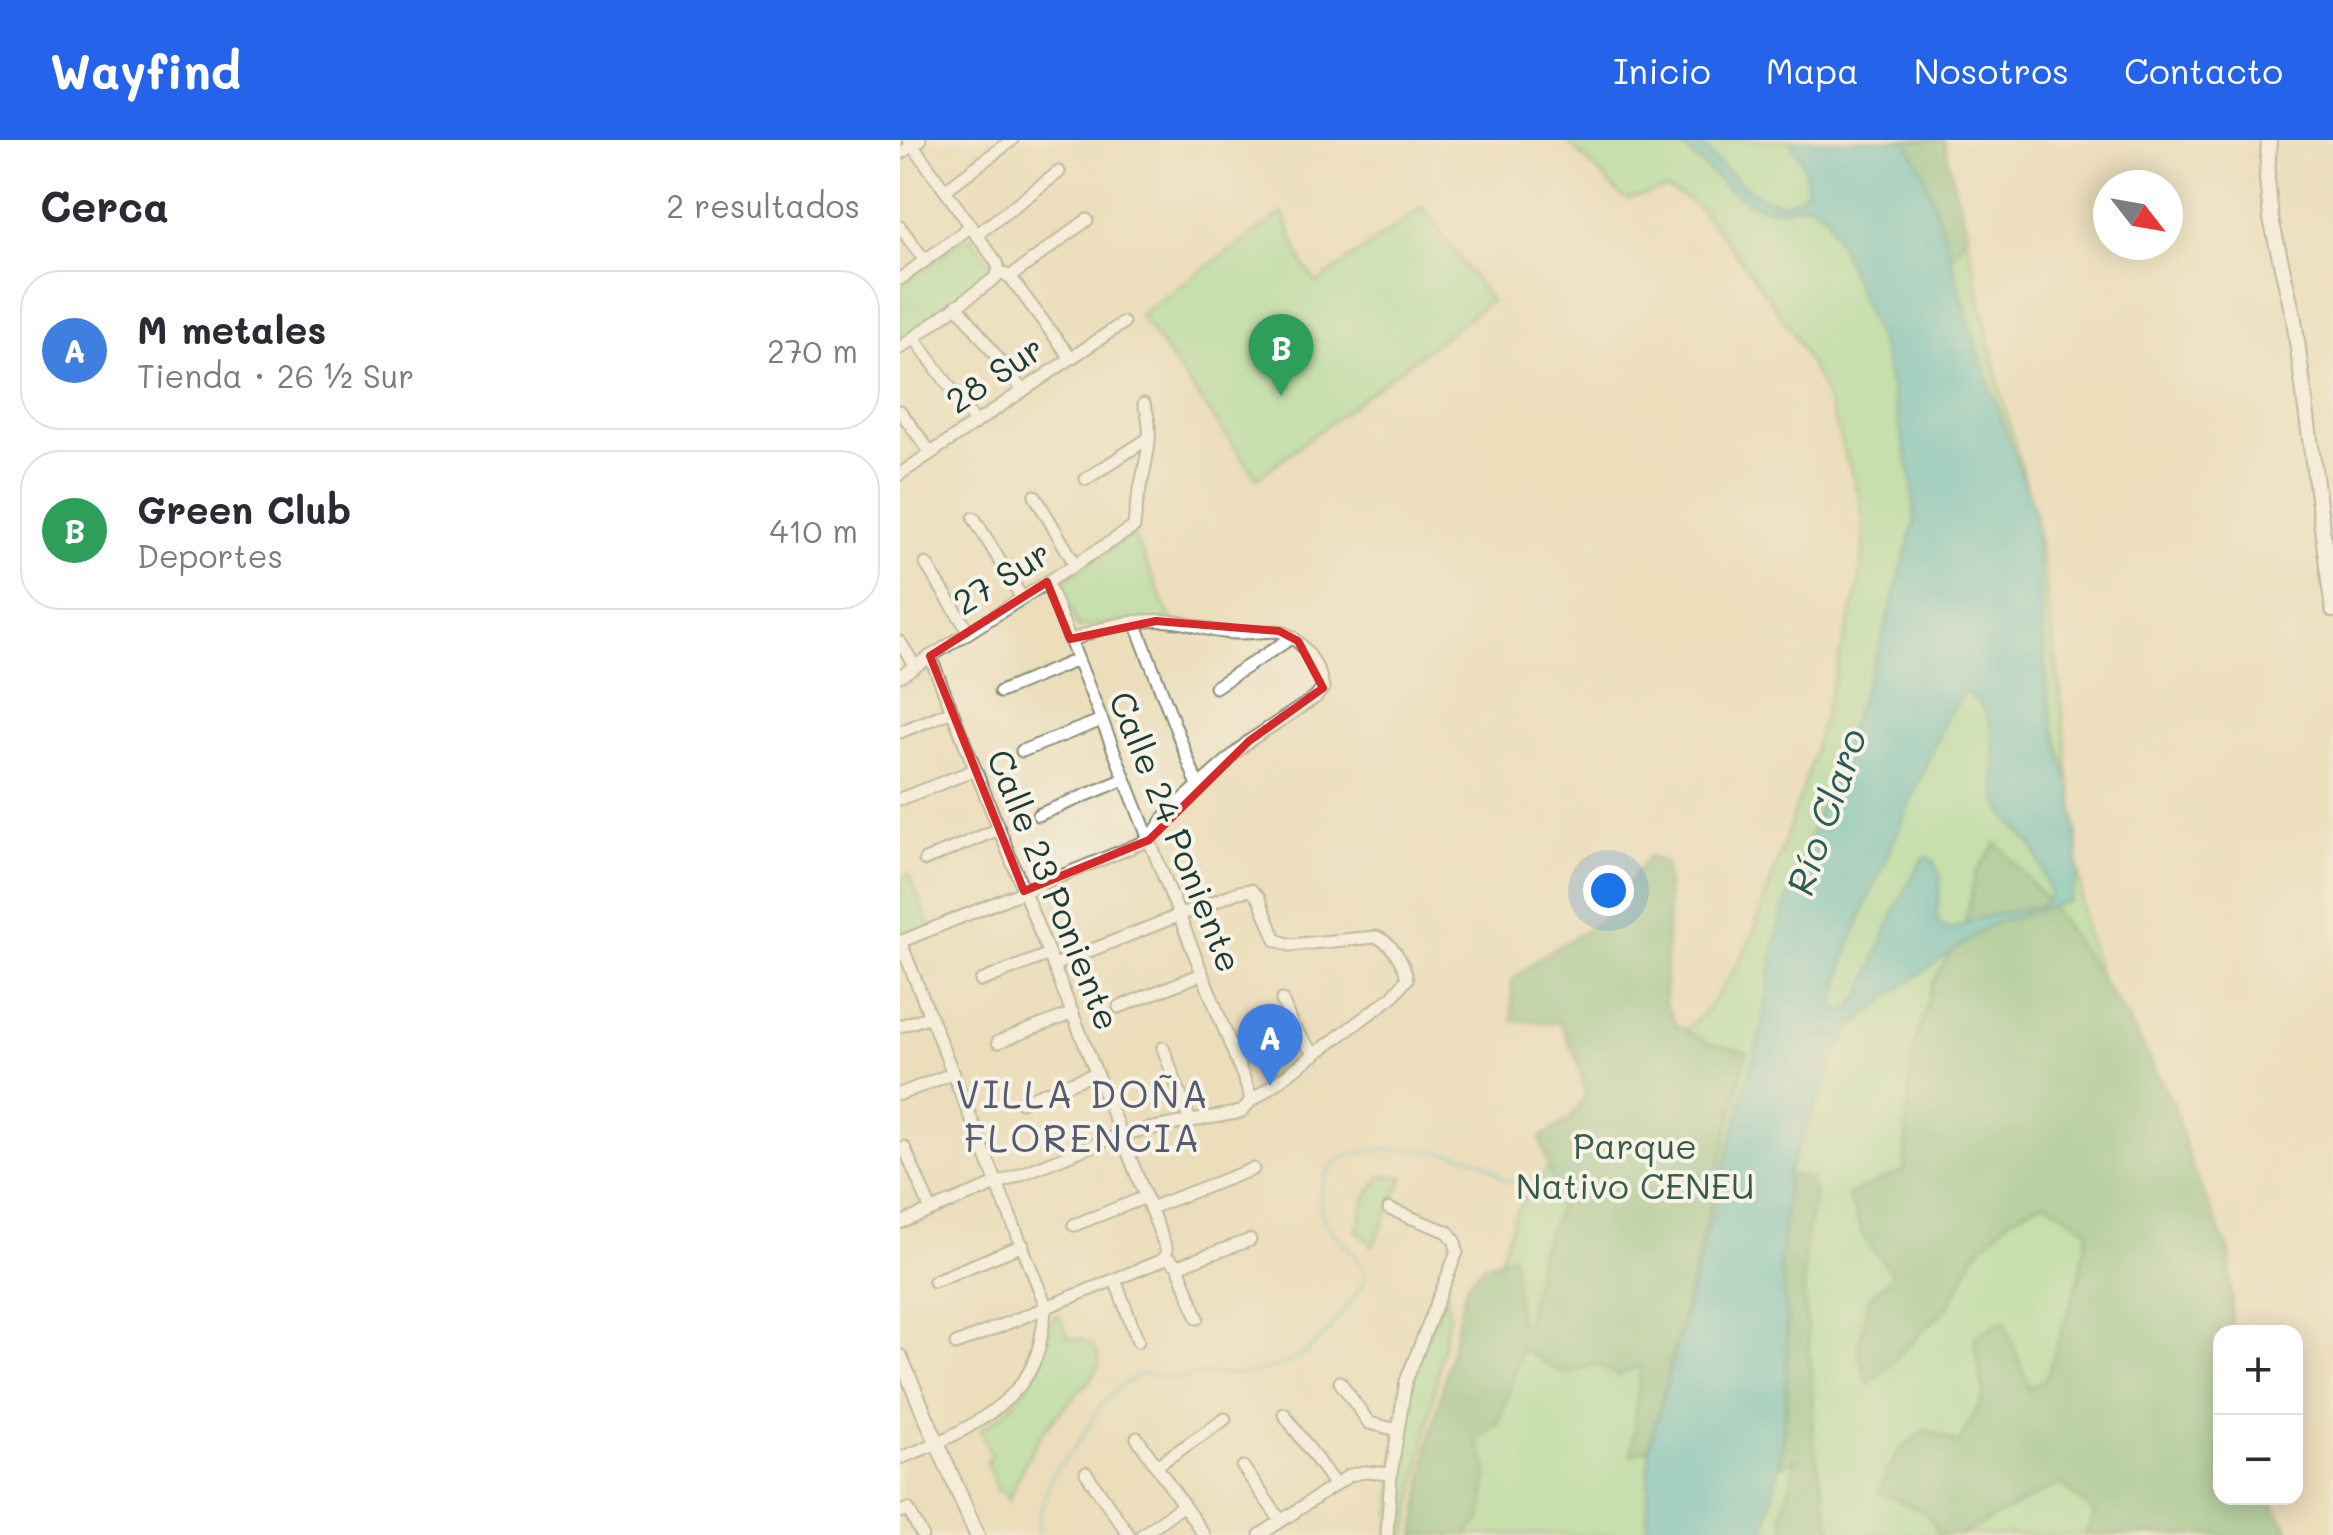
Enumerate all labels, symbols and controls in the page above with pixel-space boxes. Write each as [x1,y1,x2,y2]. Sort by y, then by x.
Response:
text: Wayfind [50,39,241,101]
text: Inicio [1613,47,1711,93]
text: Mapa [1766,47,1859,93]
text: Nosotros [1914,47,2069,93]
text: Contacto [2124,47,2283,93]
north arrow [2093,170,2183,260]
text: Cerca [40,178,169,233]
text: 2 resultados [666,184,860,226]
text: M metales [137,304,327,354]
pin: B [1248,314,1314,396]
street label: 28 Sur [936,324,1052,423]
text: A [63,329,86,371]
text: 270 m [767,329,858,371]
text: Tienda · 26 ½ Sur [137,354,414,396]
text: Green Club [137,484,351,534]
text: B [64,509,85,551]
text: 410 m [769,509,858,551]
street label: 27 Sur [944,529,1058,624]
text: Deportes [137,534,283,576]
street label: Calle 24 Poniente [1100,684,1254,978]
water label: Río Claro [1773,721,1877,901]
street label: Calle 23 Poniente [978,742,1132,1036]
your location [1583,865,1634,916]
pin: A [1238,1004,1302,1086]
district label: VILLA DOÑA FLORENCIA [955,1068,1211,1162]
park label: Parque Nativo CENEU [1516,1122,1754,1208]
map controls [2213,1325,2303,1505]
button: + [2213,1325,2303,1415]
button: − [2213,1415,2303,1505]

